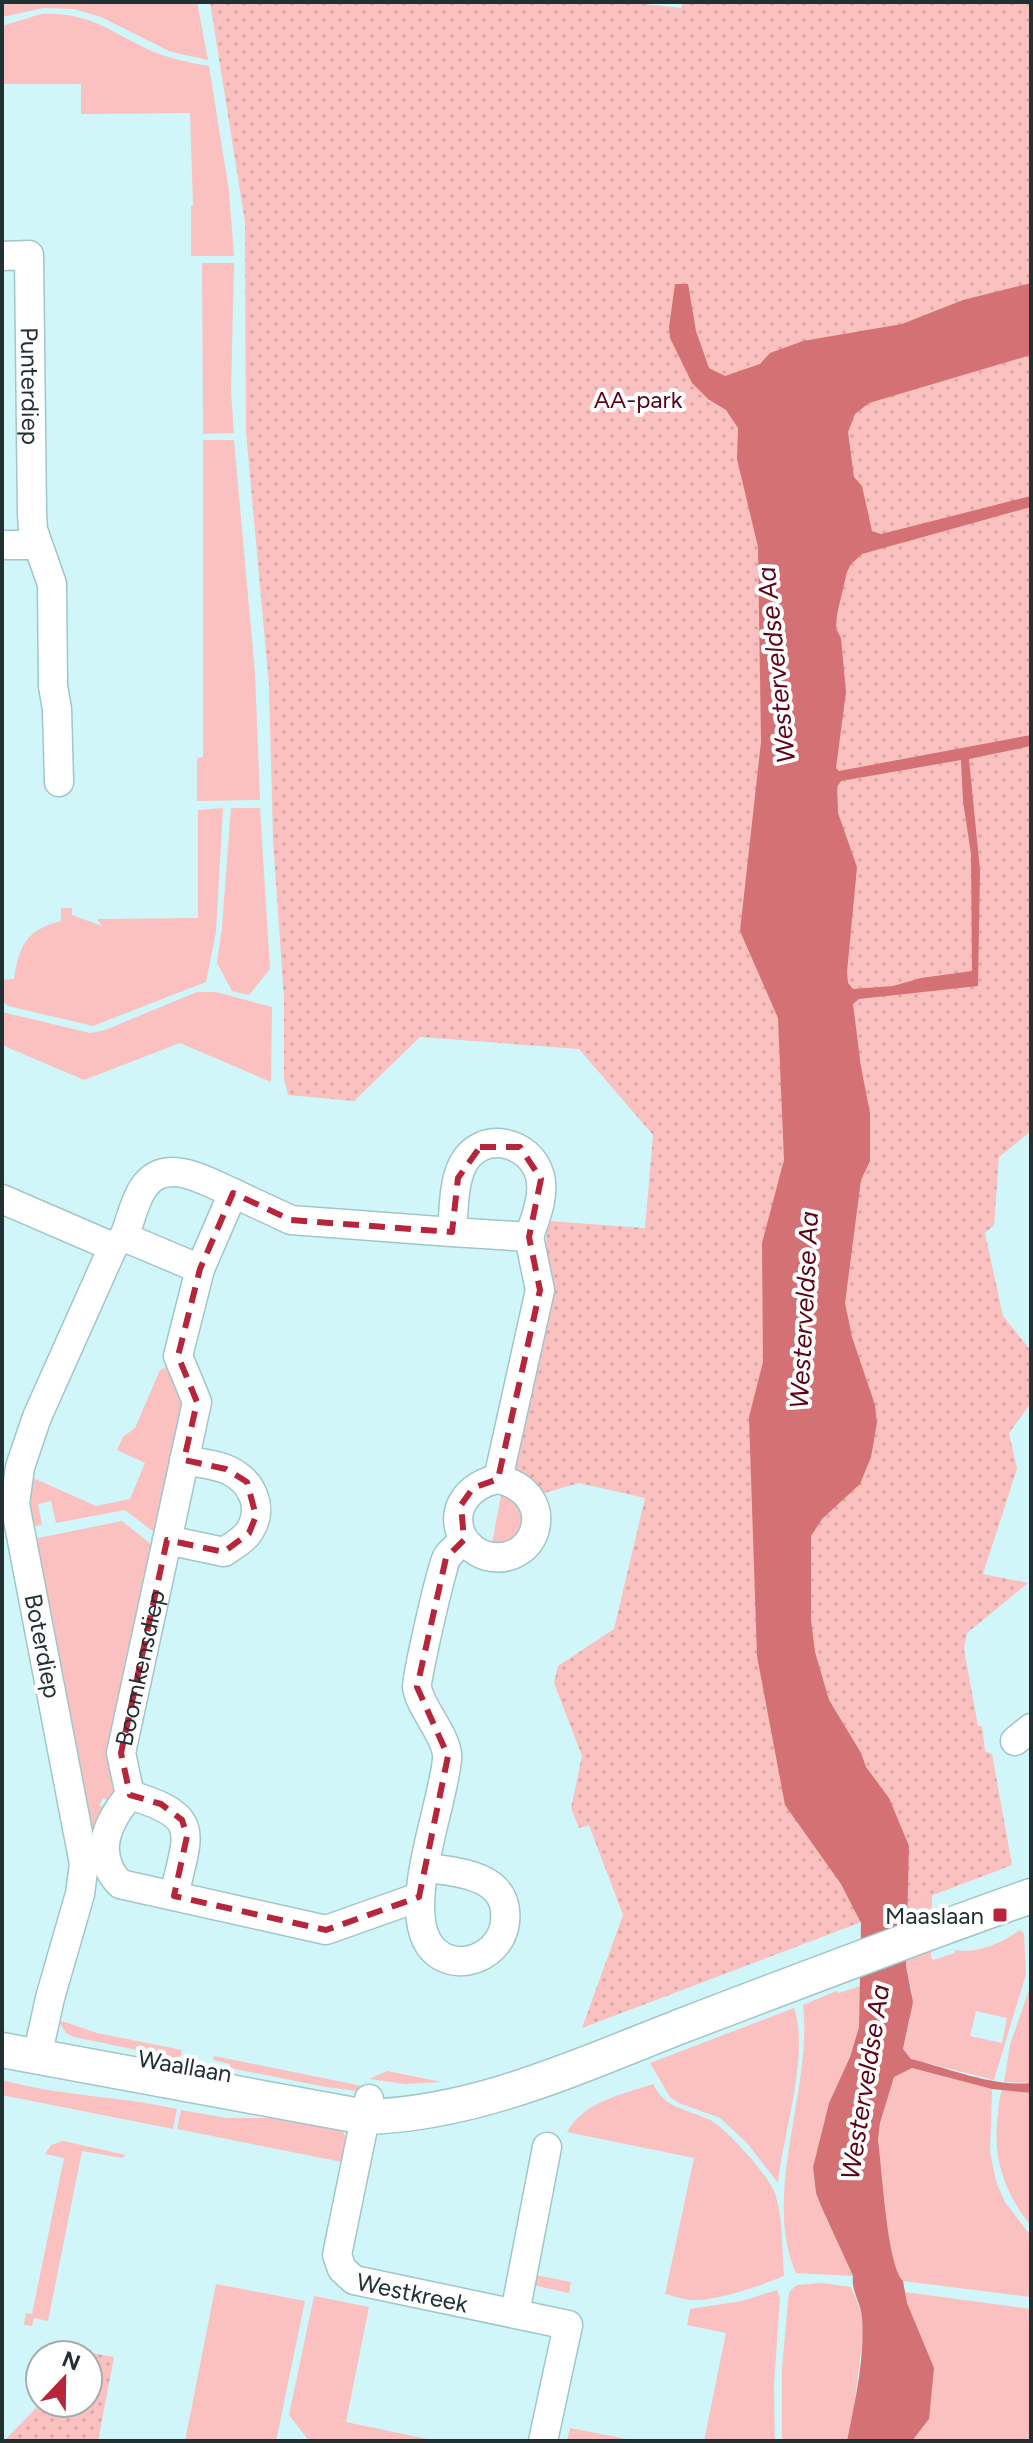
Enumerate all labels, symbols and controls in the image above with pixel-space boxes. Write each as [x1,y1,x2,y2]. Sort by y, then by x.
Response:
street label: Punterdiep [15,327,46,445]
park label: AA-park [594,385,683,414]
water label: Westerveldse Aa [750,565,802,765]
water label: Westerveldse Aa [783,1211,825,1409]
street label: Boomkensdiep [108,1587,170,1749]
street label: Boterdiep [19,1591,67,1701]
place label: Maaslaan [885,1901,984,1930]
marker: Maaslaan [991,1906,1009,1924]
water label: Westerveldse Aa [834,1982,896,2182]
street label: Waallaan [136,2043,234,2089]
street label: Westkreek [354,2266,471,2318]
north arrow [24,2339,104,2419]
text: N [58,2345,84,2377]

